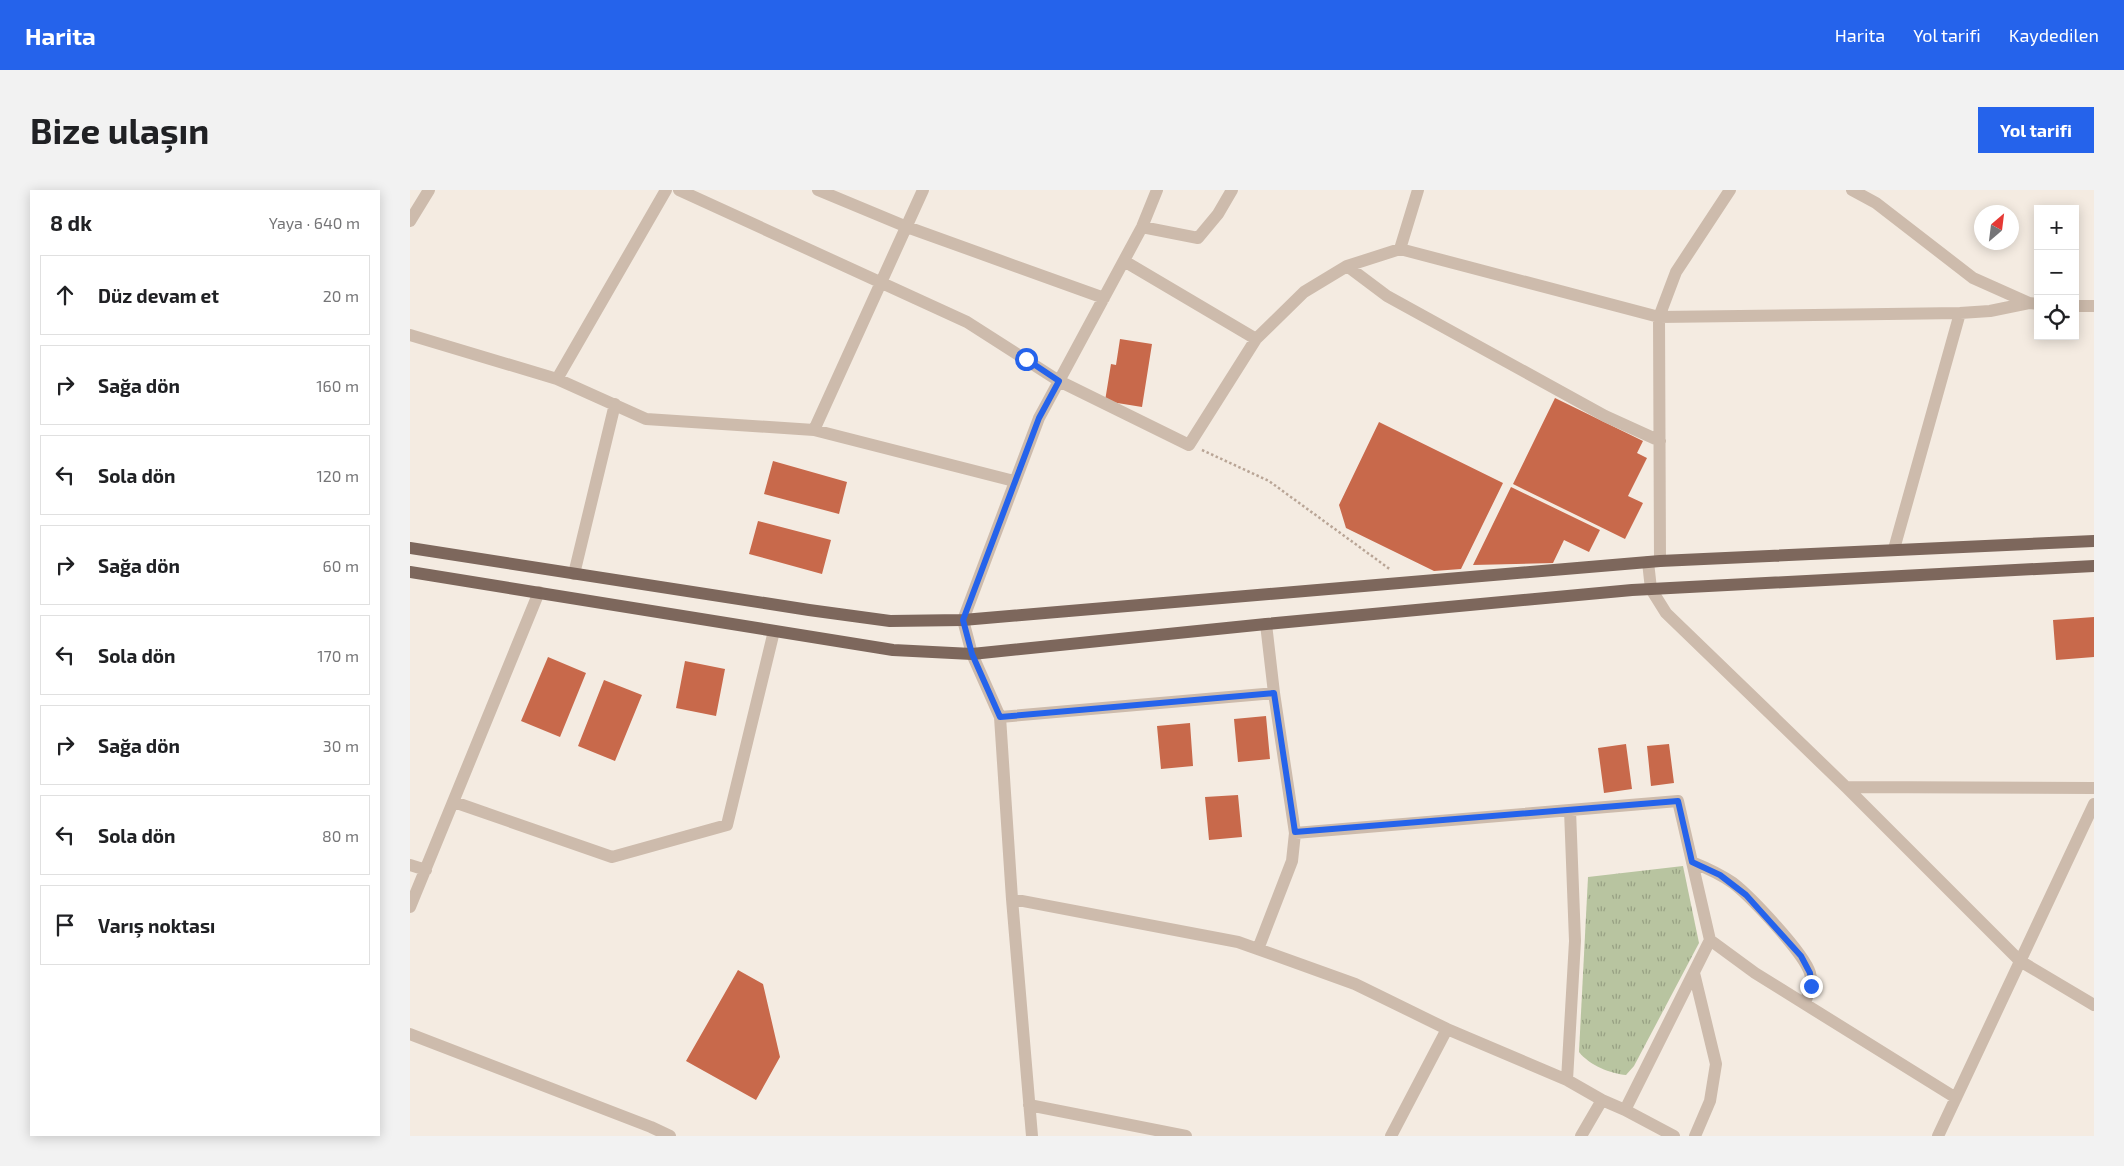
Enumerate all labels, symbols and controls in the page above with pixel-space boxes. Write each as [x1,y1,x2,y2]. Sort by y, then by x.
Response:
text: Harita [25,21,96,50]
text: Harita [1835,24,1885,46]
text: Yol tarifi [1913,24,1981,46]
text: Kaydedilen [2009,24,2099,46]
button: Yol tarifi [1978,107,2094,153]
text: Bize ulaşın [30,109,209,151]
north arrow [1974,205,2019,250]
map controls [2034,205,2079,340]
button: + [2034,205,2079,250]
text: 8 dk [50,210,92,235]
text: Yaya · 640 m [269,213,360,232]
button: − [2034,250,2079,295]
icon: ahead [51,281,79,309]
text: Düz devam et [98,284,219,307]
text: 20 m [323,286,359,305]
button: locate [2034,295,2079,340]
route start [1015,348,1038,371]
icon: right [51,371,79,399]
text: Sağa dön [98,374,180,397]
text: 160 m [316,376,359,395]
icon: left [51,461,79,489]
text: Sola dön [98,464,175,487]
text: 120 m [316,466,359,485]
icon: right [51,551,79,579]
text: Sağa dön [98,554,180,577]
text: 60 m [323,556,359,575]
icon: left [51,641,79,669]
text: Sola dön [98,644,175,667]
text: 170 m [317,646,359,665]
icon: right [51,731,79,759]
text: Sağa dön [98,734,180,757]
text: 30 m [323,736,359,755]
icon: left [51,821,79,849]
text: Sola dön [98,824,175,847]
text: 80 m [322,826,359,845]
icon: arrive [51,911,79,939]
text: Varış noktası [98,914,215,937]
route end [1800,975,1823,998]

